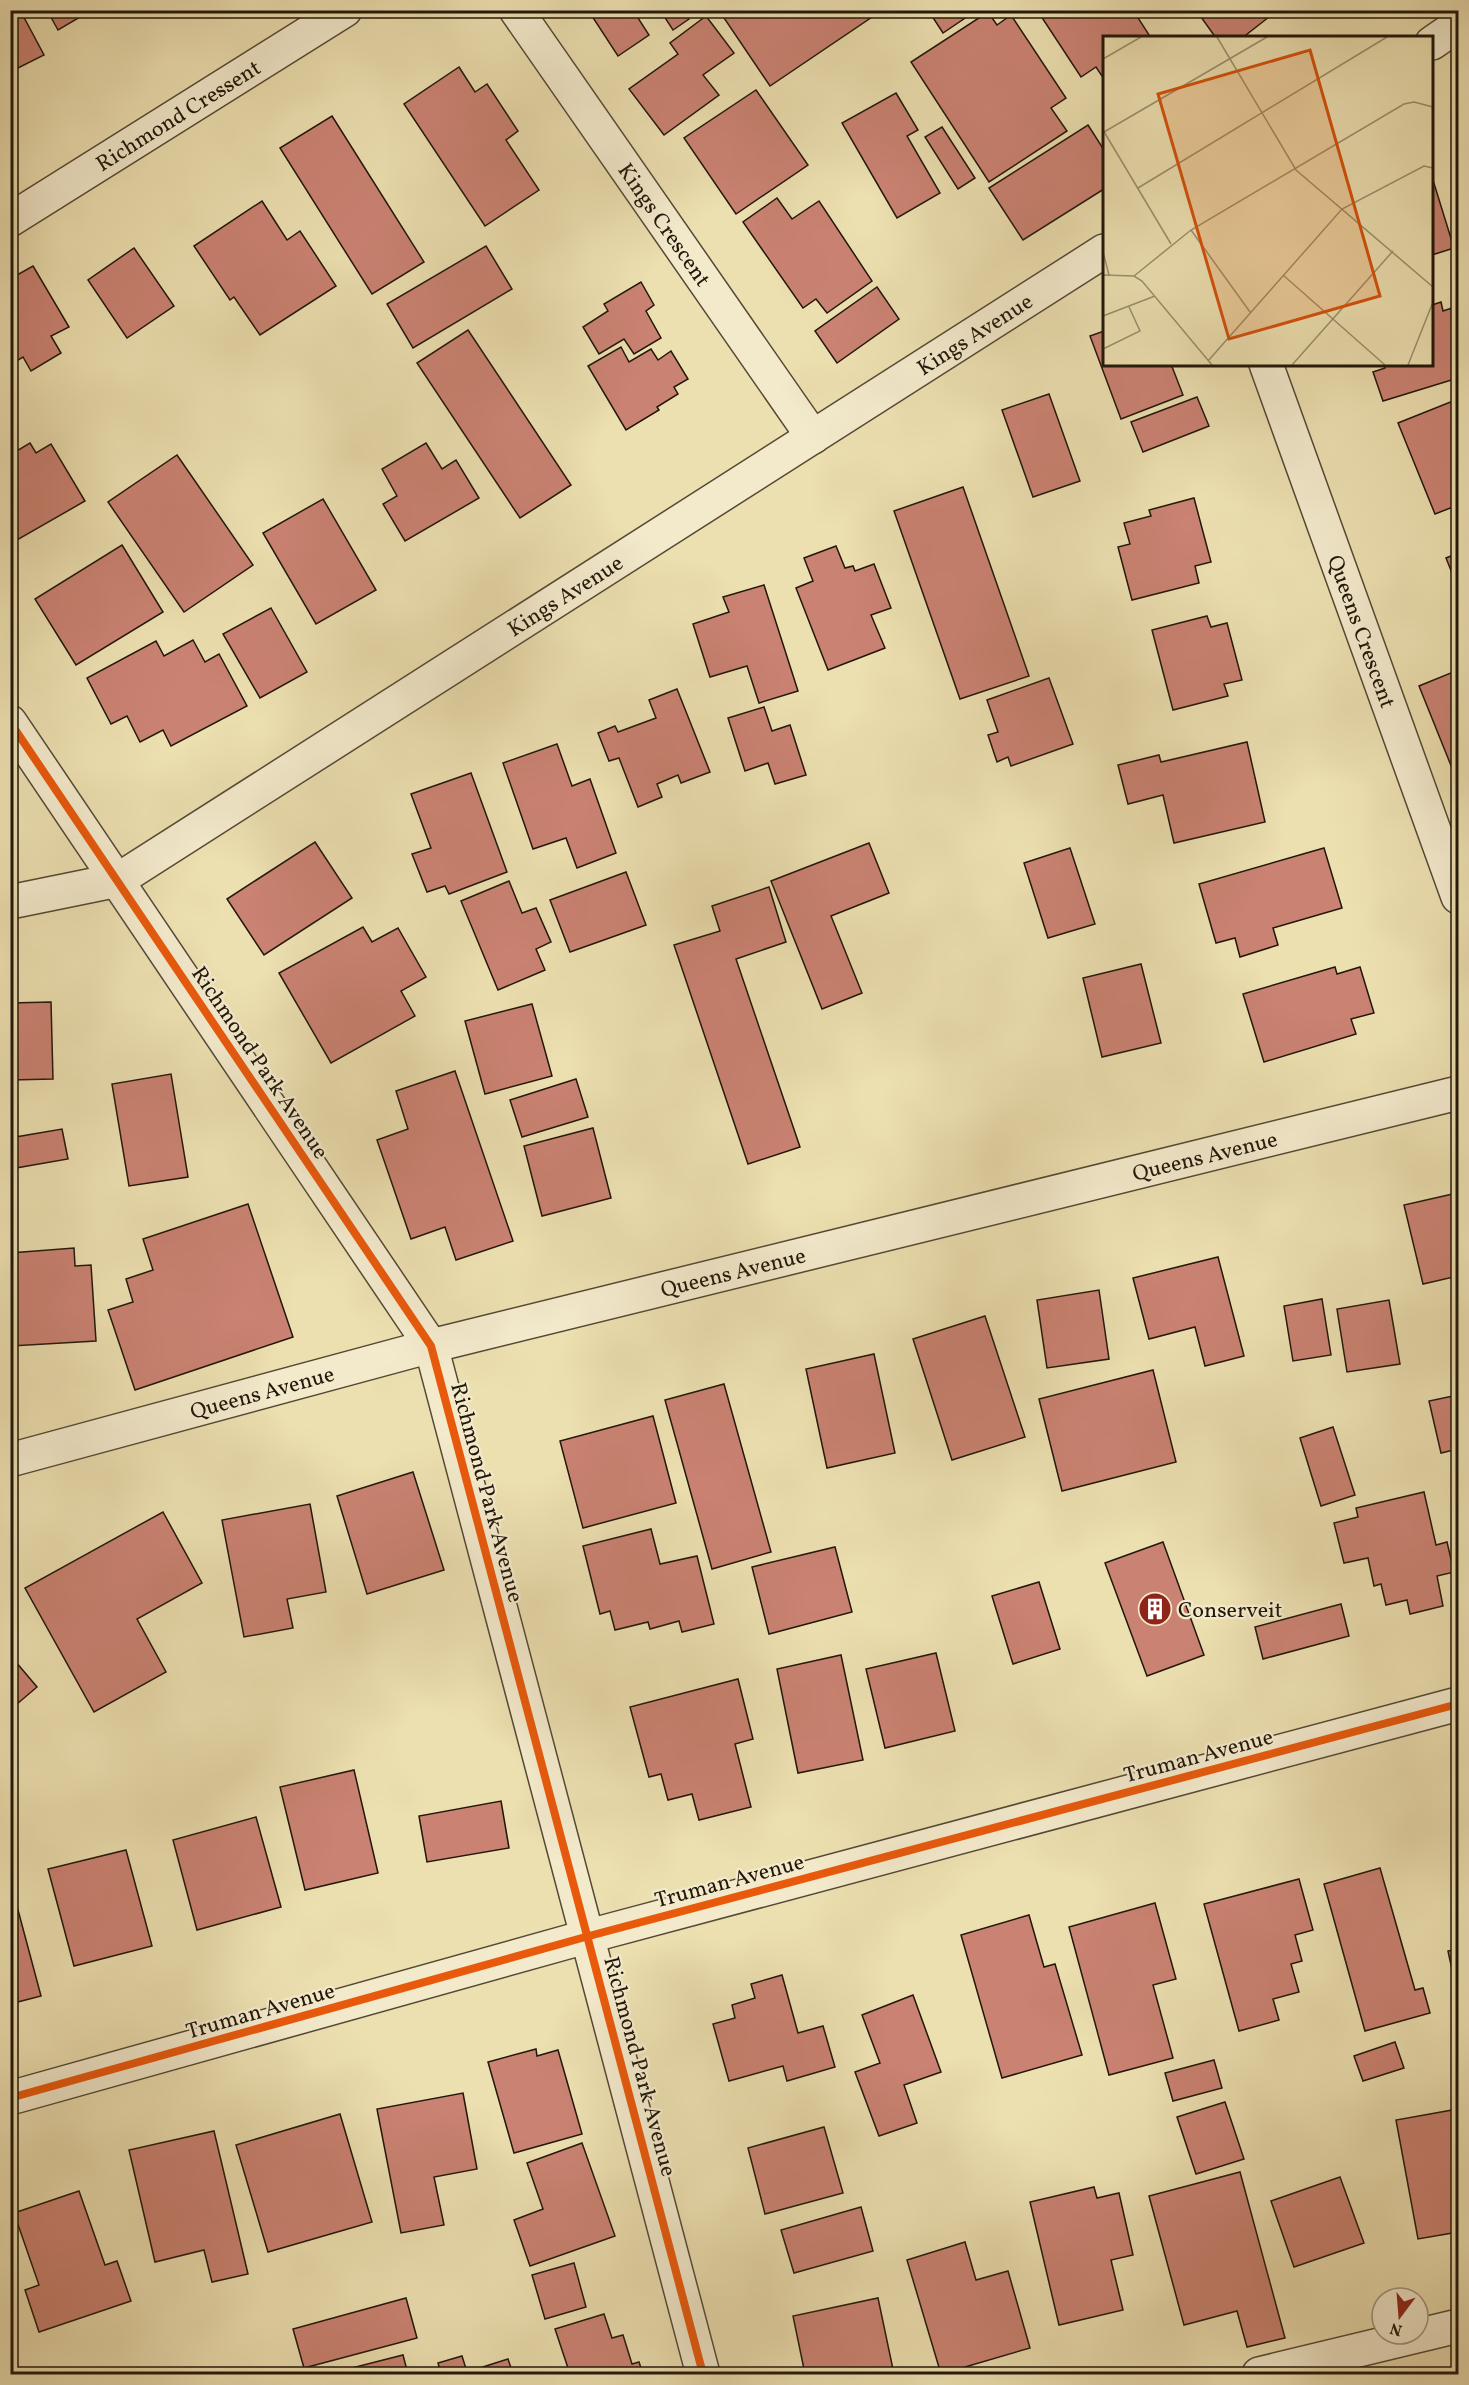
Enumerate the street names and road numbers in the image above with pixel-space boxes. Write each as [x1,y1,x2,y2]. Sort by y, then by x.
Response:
street label: Richmond Cressent [91,53,268,180]
street label: Kings Crescent [609,158,717,294]
street label: Kings Avenue [912,287,1040,384]
street label: Kings Avenue [502,549,630,646]
street label: Queens Crescent [1318,551,1402,713]
street label: Richmond Park Avenue [183,961,335,1166]
street label: Queens Avenue [1130,1125,1281,1191]
street label: Queens Avenue [658,1241,809,1307]
street label: Queens Avenue [187,1360,338,1429]
street label: Richmond Park Avenue [441,1379,530,1606]
street label: Truman Avenue [1120,1723,1277,1792]
street label: Truman Avenue [651,1848,808,1917]
street label: Richmond Park Avenue [594,1953,683,2180]
street label: Truman Avenue [183,1976,339,2048]

